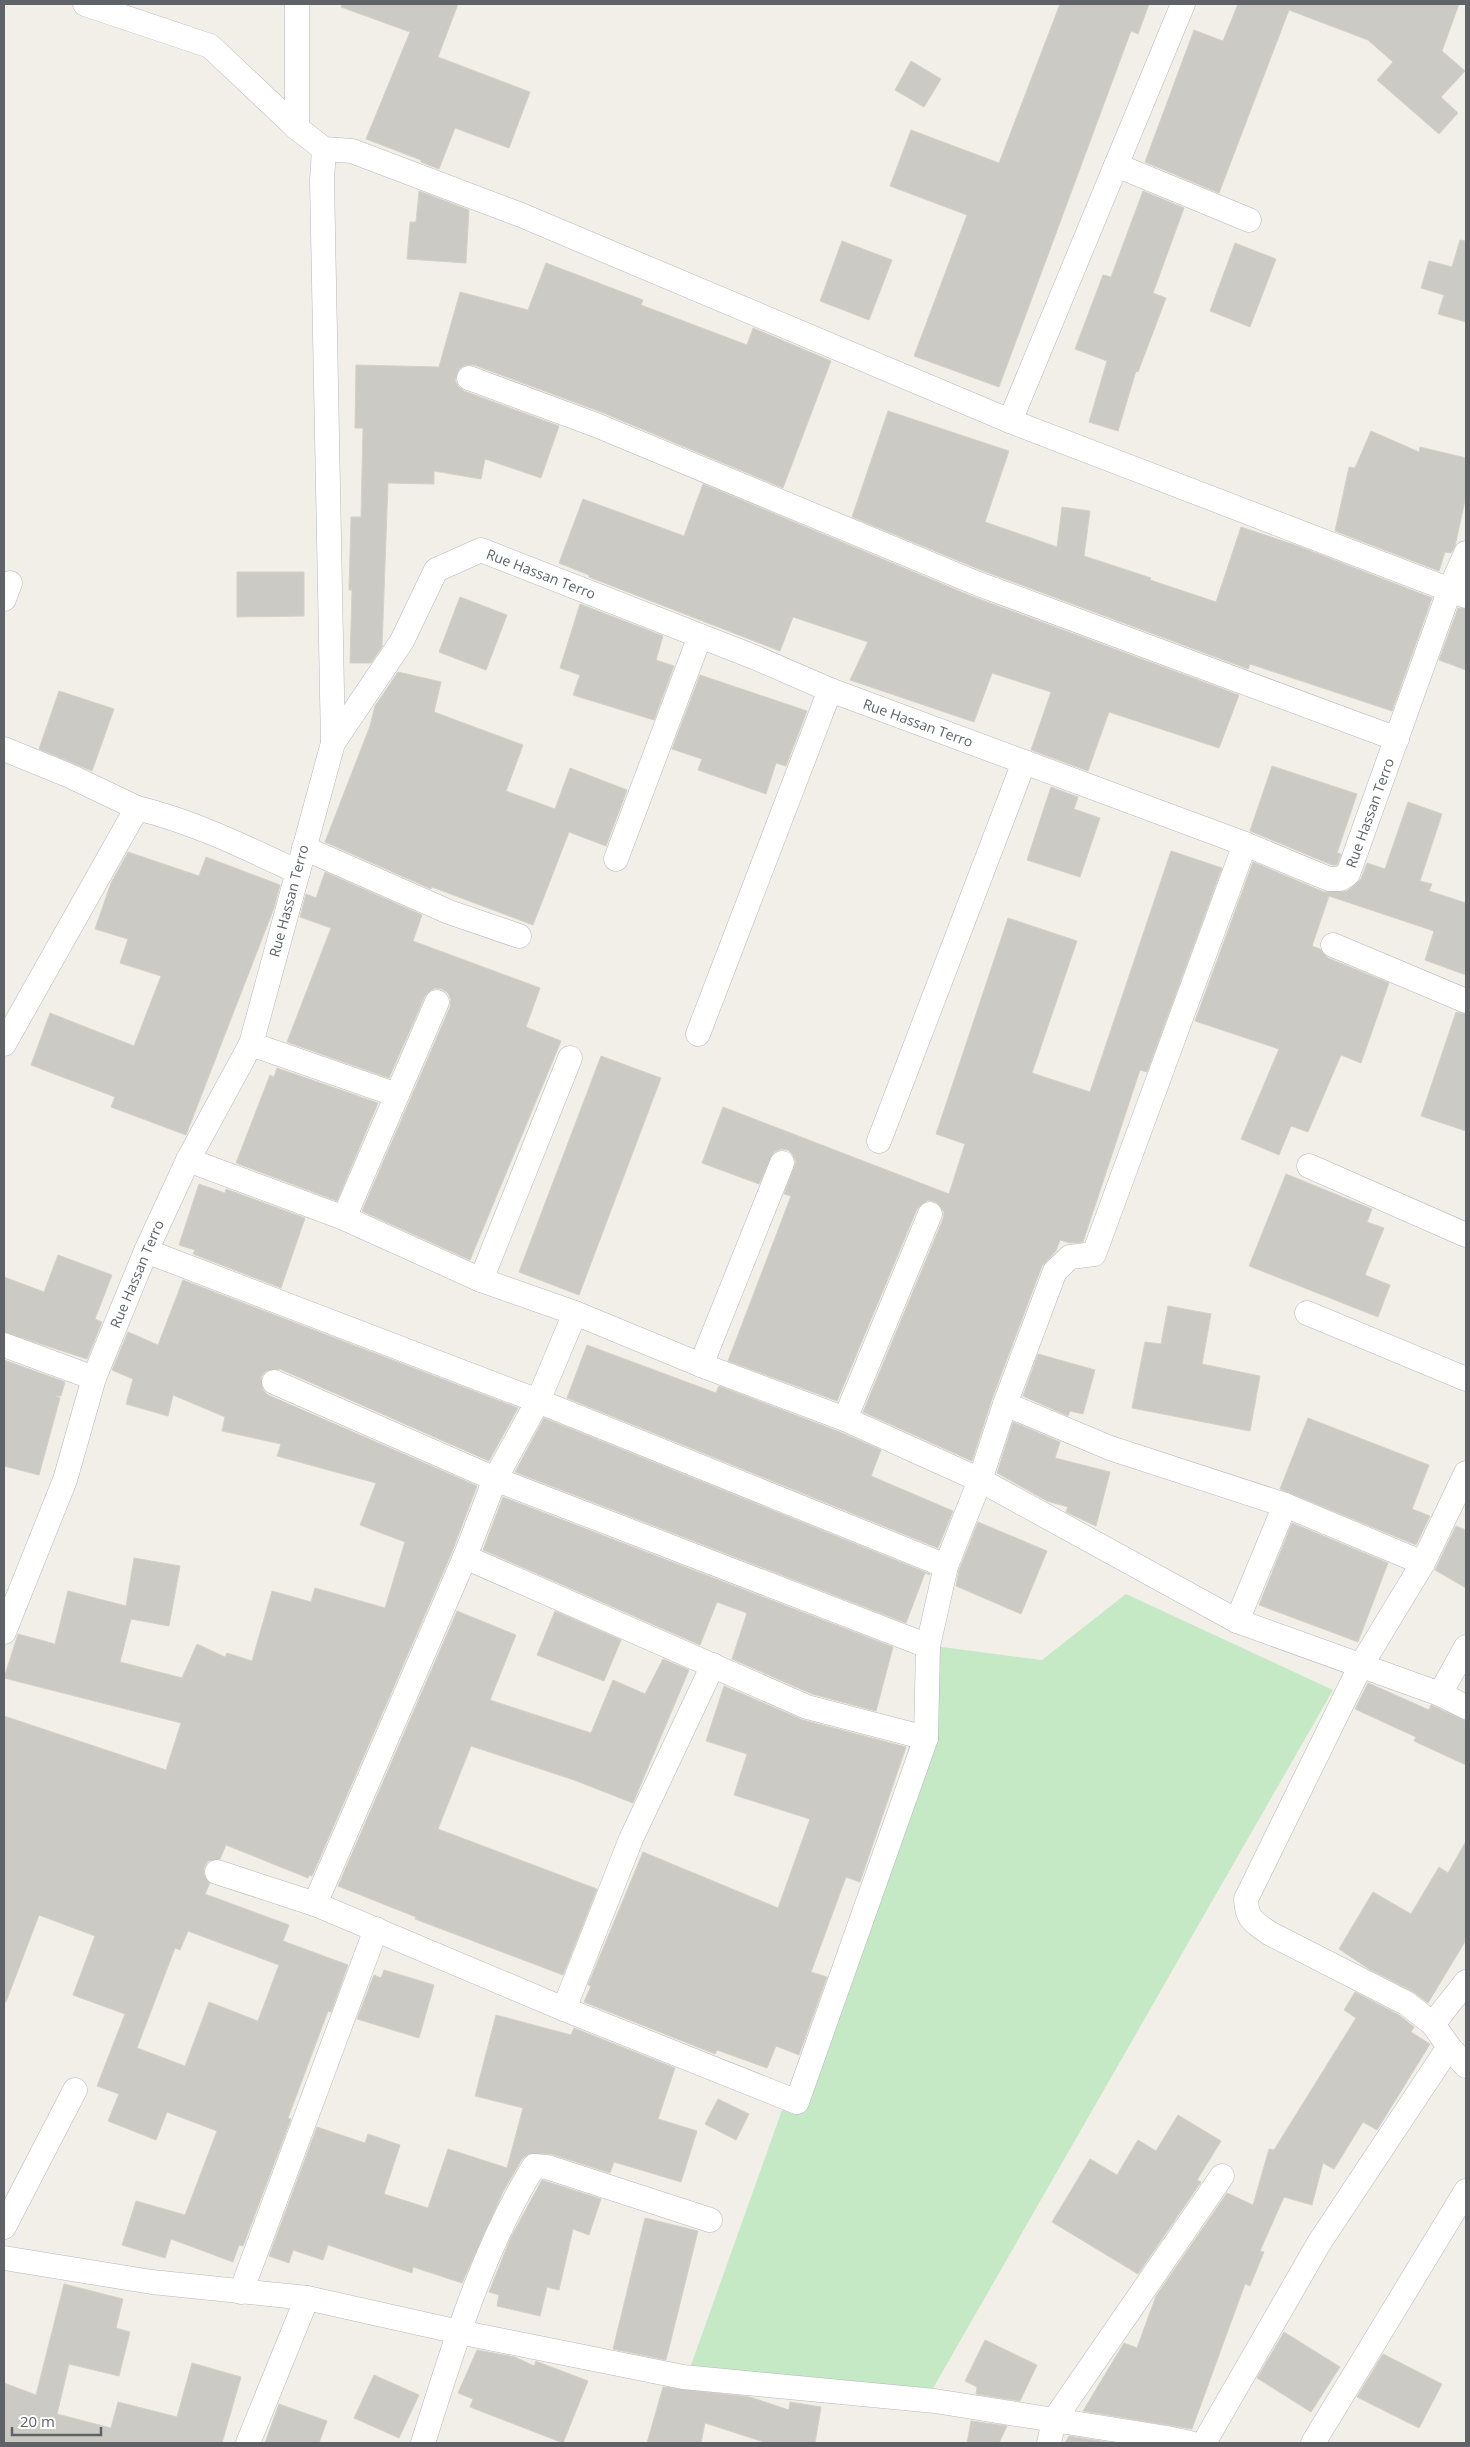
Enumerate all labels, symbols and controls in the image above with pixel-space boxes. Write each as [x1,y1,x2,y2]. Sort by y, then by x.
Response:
street label: Rue Hassan Terro [484,544,599,603]
street label: Rue Hassan Terro [861,694,976,751]
street label: Rue Hassan Terro [1341,755,1398,870]
street label: Rue Hassan Terro [264,843,313,959]
street label: Rue Hassan Terro [105,1217,168,1331]
scale bar [12,2404,101,2436]
text: 20 m [20,2411,55,2431]

